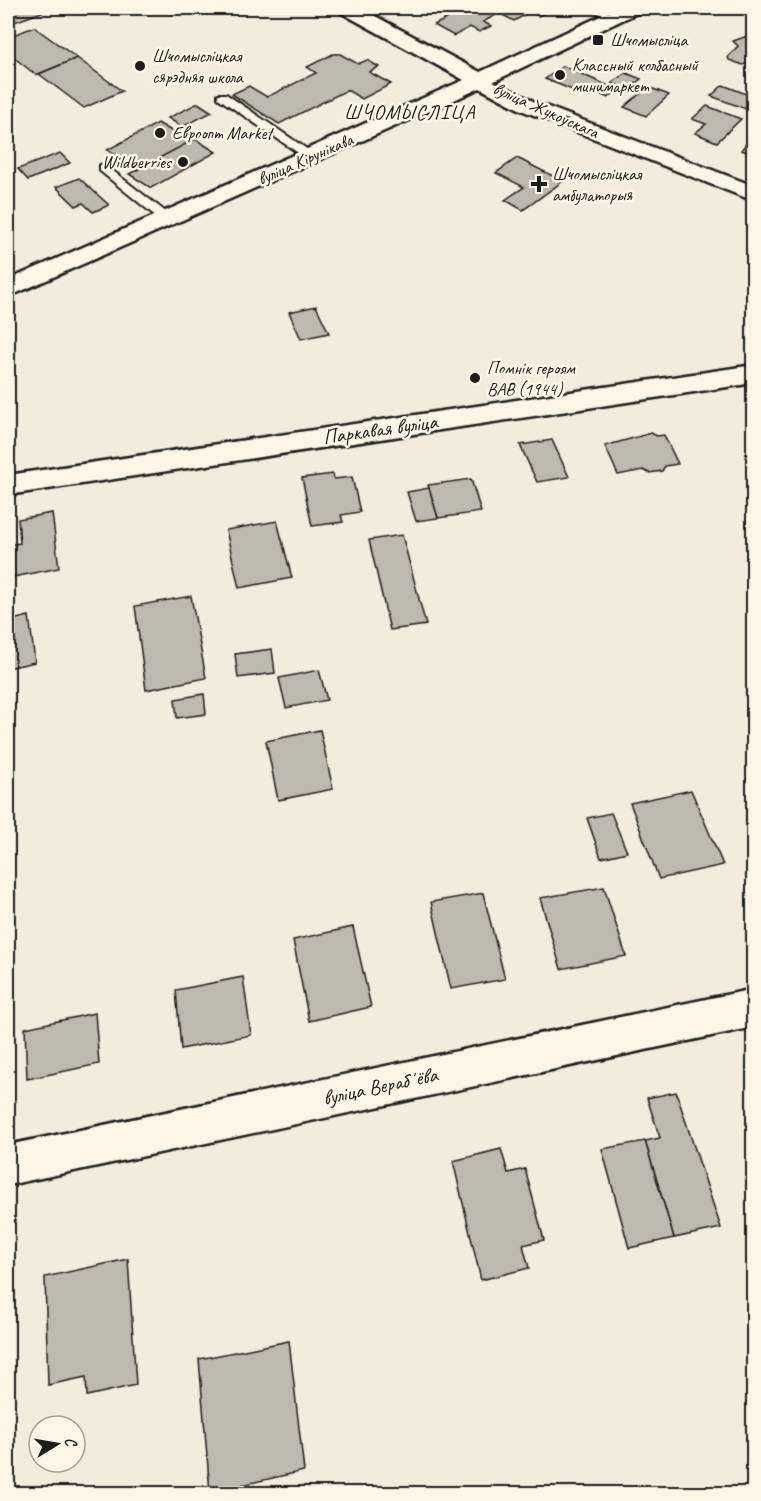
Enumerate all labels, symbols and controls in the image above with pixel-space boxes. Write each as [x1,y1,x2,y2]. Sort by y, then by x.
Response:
place label: Шчомысліца [610,29,688,51]
marker: Шчомысліца [591,33,605,47]
place label: Шчомысліцкая сярэдняя школа [152,45,244,88]
place label: Классный колбасный минимаркет [572,54,700,97]
marker: Шчомысліцкая сярэдняя школа [133,59,147,73]
marker: Классный колбасный минимаркет [553,68,567,82]
street label: вуліца Жукоўскага [490,77,604,144]
district label: ШЧОМЫСЛІЦА [344,100,476,125]
place label: Евроопт Market [172,122,275,144]
marker: Евроопт Market [153,126,167,140]
street label: вуліца Кірунікава [254,127,358,190]
place label: Wildberries [102,151,173,173]
marker: Wildberries [176,155,190,169]
place label: Шчомысліцкая амбулаторыя [552,163,643,206]
marker: Шчомысліцкая амбулаторыя [530,175,548,193]
place label: Помнік героям ВАВ (1944) [487,357,576,400]
marker: Помнік героям ВАВ (1944) [468,371,482,385]
street label: Паркавая вуліца [321,408,441,450]
street label: вуліца Верабʼёва [320,1061,441,1111]
north arrow [27,1414,87,1474]
text: С [60,1436,82,1449]

